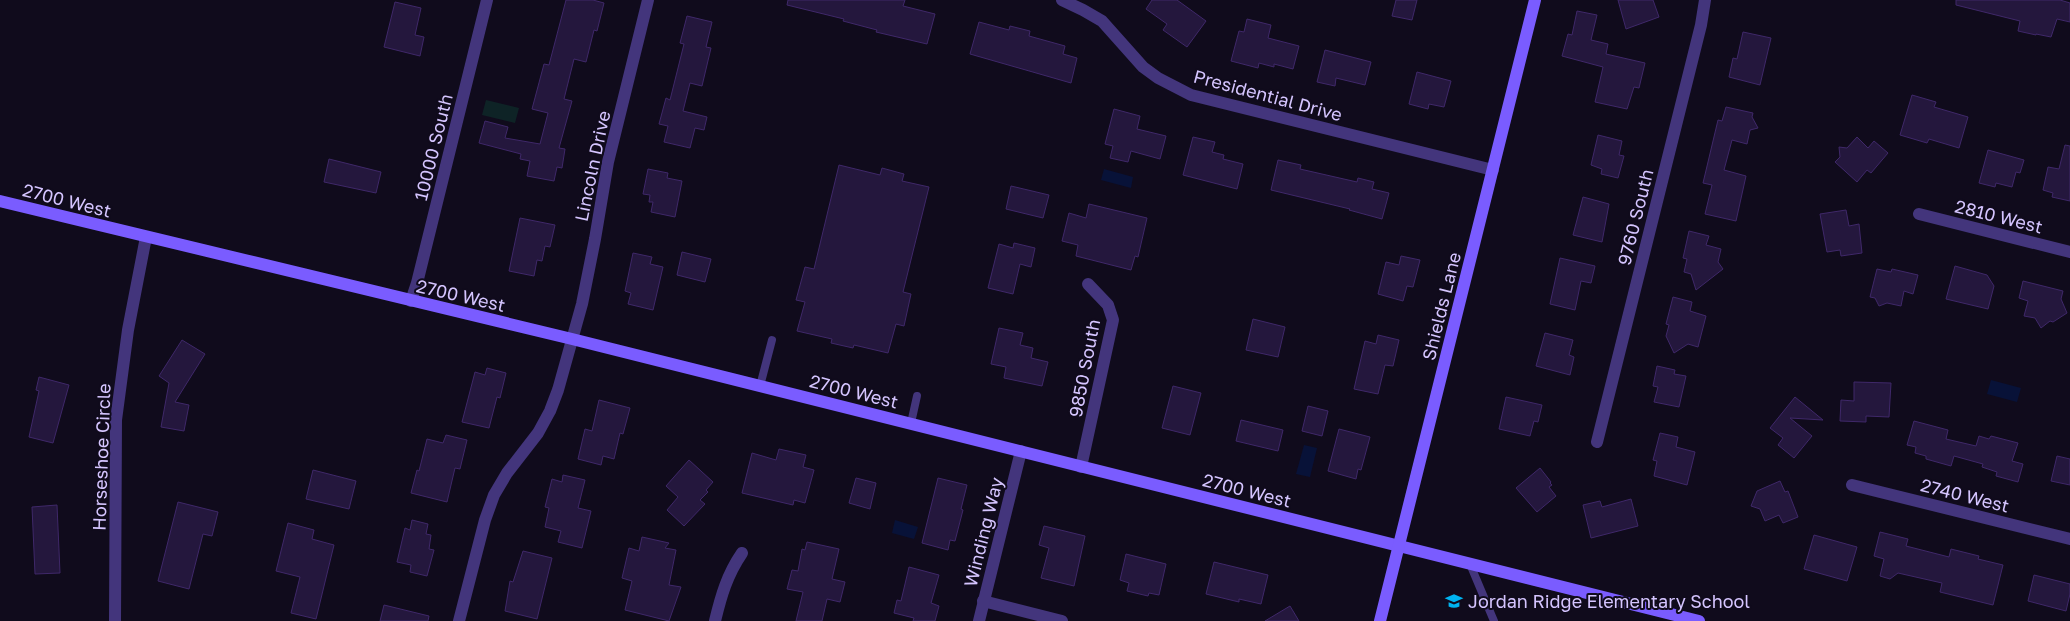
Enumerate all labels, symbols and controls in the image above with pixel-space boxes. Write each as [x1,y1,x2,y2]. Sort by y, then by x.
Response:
street label: Presidential Drive [1191,65,1345,125]
street label: 10000 South [409,91,457,203]
street label: Lincoln Drive [570,109,614,223]
street label: 9760 South [1612,167,1658,267]
street label: 2700 West [20,178,114,222]
street label: 2810 West [1953,194,2045,238]
street label: Shields Lane [1417,250,1465,362]
street label: 2700 West [414,274,508,316]
street label: 9850 South [1064,317,1104,419]
street label: 2700 West [807,369,901,413]
street label: Horseshoe Circle [87,383,115,531]
street label: 2700 West [1200,468,1294,512]
street label: 2740 West [1918,473,2012,517]
street label: Winding Way [959,475,1007,589]
place label: Jordan Ridge Elementary School [1468,590,1750,612]
school or university icon: Jordan Ridge Elementary School [1444,591,1464,611]

